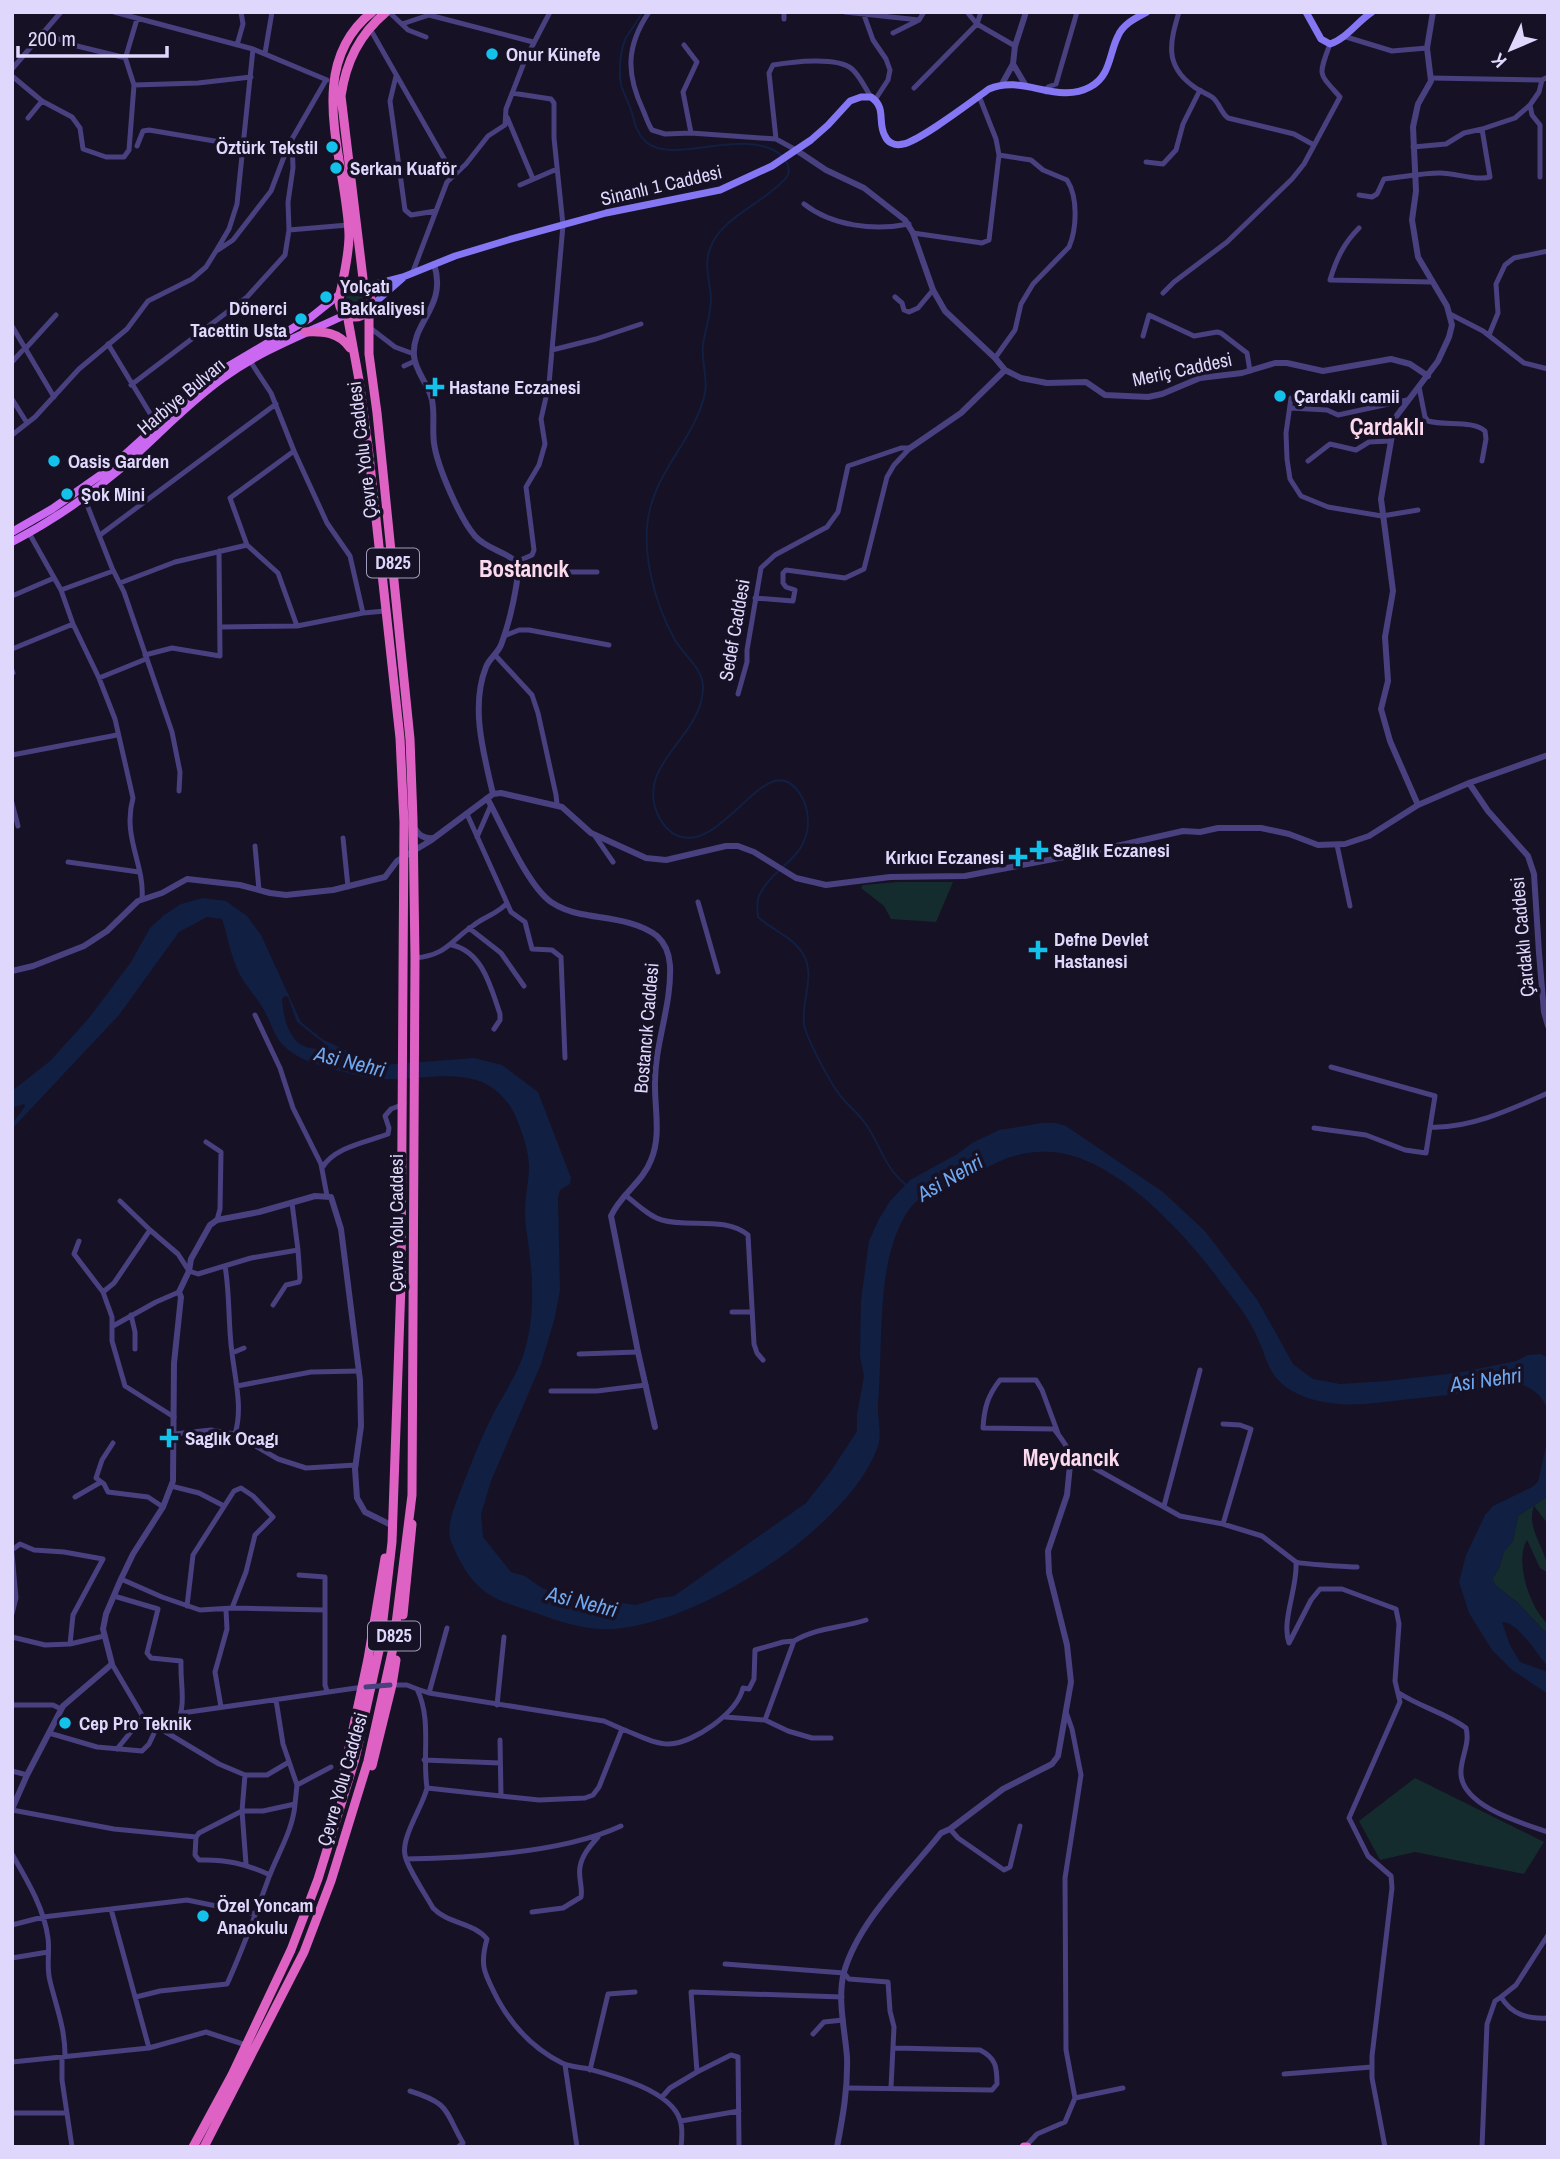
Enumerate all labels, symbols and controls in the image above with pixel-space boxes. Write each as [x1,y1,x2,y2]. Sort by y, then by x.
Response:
scale bar [18,14,166,58]
north arrow [1476,14,1546,84]
text: 200 m [28,24,76,53]
place label: Onur Künefe [506,41,601,67]
marker: Onur Künefe [484,46,500,62]
text: K [1485,47,1512,74]
place label: Öztürk Tekstil [216,134,318,160]
marker: Öztürk Tekstil [324,139,340,155]
place label: Serkan Kuaför [350,155,457,181]
street label: Sinanlı 1 Caddesi [598,158,724,212]
marker: Serkan Kuaför [328,160,344,176]
place label: Yolçatı Bakkaliyesi [340,273,425,321]
marker: Yolçatı Bakkaliyesi [318,289,334,305]
place label: Dönerci Tacettin Usta [190,295,287,343]
marker: Dönerci Tacettin Usta [293,311,309,327]
street label: Meriç Caddesi [1130,346,1234,392]
street label: Harbiye Bulvarı [132,352,230,440]
place label: Hastane Eczanesi [449,374,581,400]
marker: Hastane Eczanesi [427,379,443,395]
street label: Çevre Yolu Caddesi [341,380,383,520]
place label: Çardaklı camii [1294,383,1400,409]
marker: Çardaklı camii [1272,388,1288,404]
district label: Çardaklı [1350,411,1424,442]
place label: Oasis Garden [68,448,169,474]
marker: Oasis Garden [46,453,62,469]
place label: Şok Mini [81,481,145,507]
marker: Şok Mini [59,486,75,502]
road number: D825 [367,548,419,578]
district label: Bostancık [479,553,570,584]
street label: Sedef Caddesi [712,577,756,683]
place label: Sağlık Eczanesi [1053,837,1170,863]
marker: Sağlık Eczanesi [1031,842,1047,858]
place label: Kırkıcı Eczanesi [885,844,1004,870]
marker: Kırkıcı Eczanesi [1010,849,1026,865]
street label: Çardaklı Caddesi [1504,876,1540,998]
place label: Defne Devlet Hastanesi [1054,926,1148,974]
marker: Defne Devlet Hastanesi [1028,940,1048,960]
street label: Bostancık Caddesi [627,962,665,1094]
water label: Asi Nehri [311,1039,389,1084]
water label: Asi Nehri [911,1147,988,1209]
street label: Çevre Yolu Caddesi [383,1154,409,1292]
water label: Asi Nehri [1447,1360,1524,1399]
place label: Saglık Ocagı [185,1425,279,1451]
marker: Saglık Ocagı [159,1428,179,1448]
district label: Meydancık [1023,1442,1120,1473]
water label: Asi Nehri [543,1579,621,1624]
road number: D825 [368,1622,420,1651]
street label: Çevre Yolu Caddesi [310,1709,374,1849]
place label: Cep Pro Teknik [79,1710,192,1736]
marker: Cep Pro Teknik [57,1715,73,1731]
place label: Özel Yoncam Anaokulu [217,1892,313,1940]
marker: Özel Yoncam Anaokulu [195,1908,211,1924]

